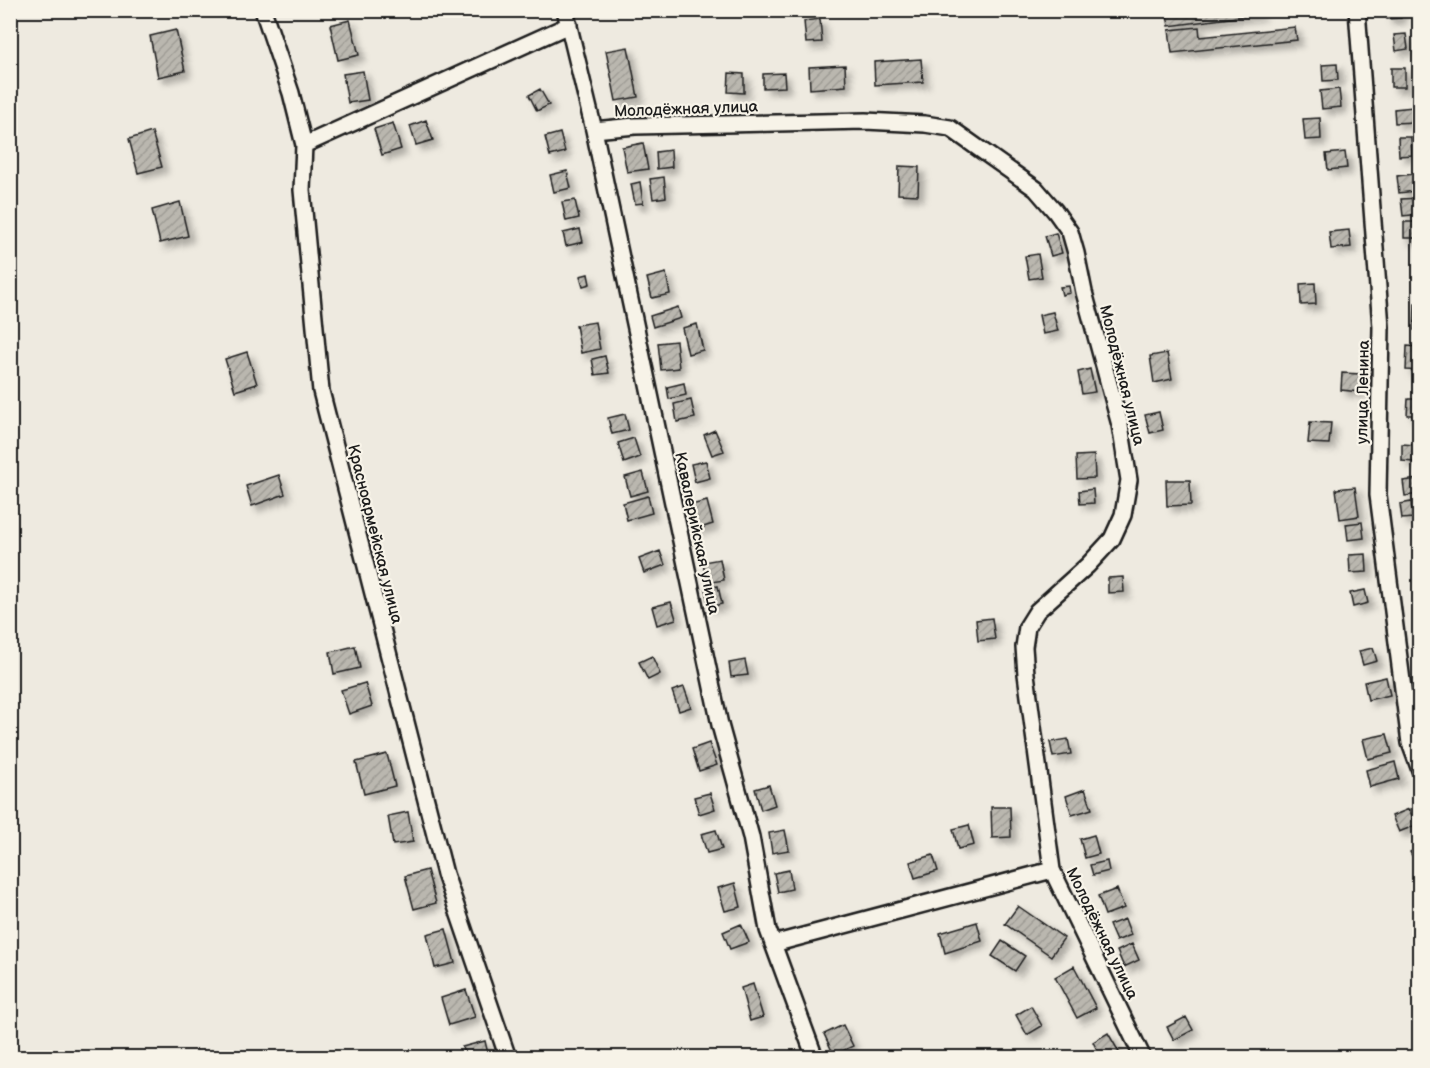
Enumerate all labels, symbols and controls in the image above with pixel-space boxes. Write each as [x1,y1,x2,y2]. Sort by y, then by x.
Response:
street label: Молодёжная улица [614,97,759,122]
street label: Молодёжная улица [1095,303,1148,448]
street label: улица Ленина [1353,339,1374,444]
street label: Красноармейская улица [343,443,406,627]
street label: Кавалерийская улица [670,450,723,617]
street label: Молодёжная улица [1062,865,1142,1003]

